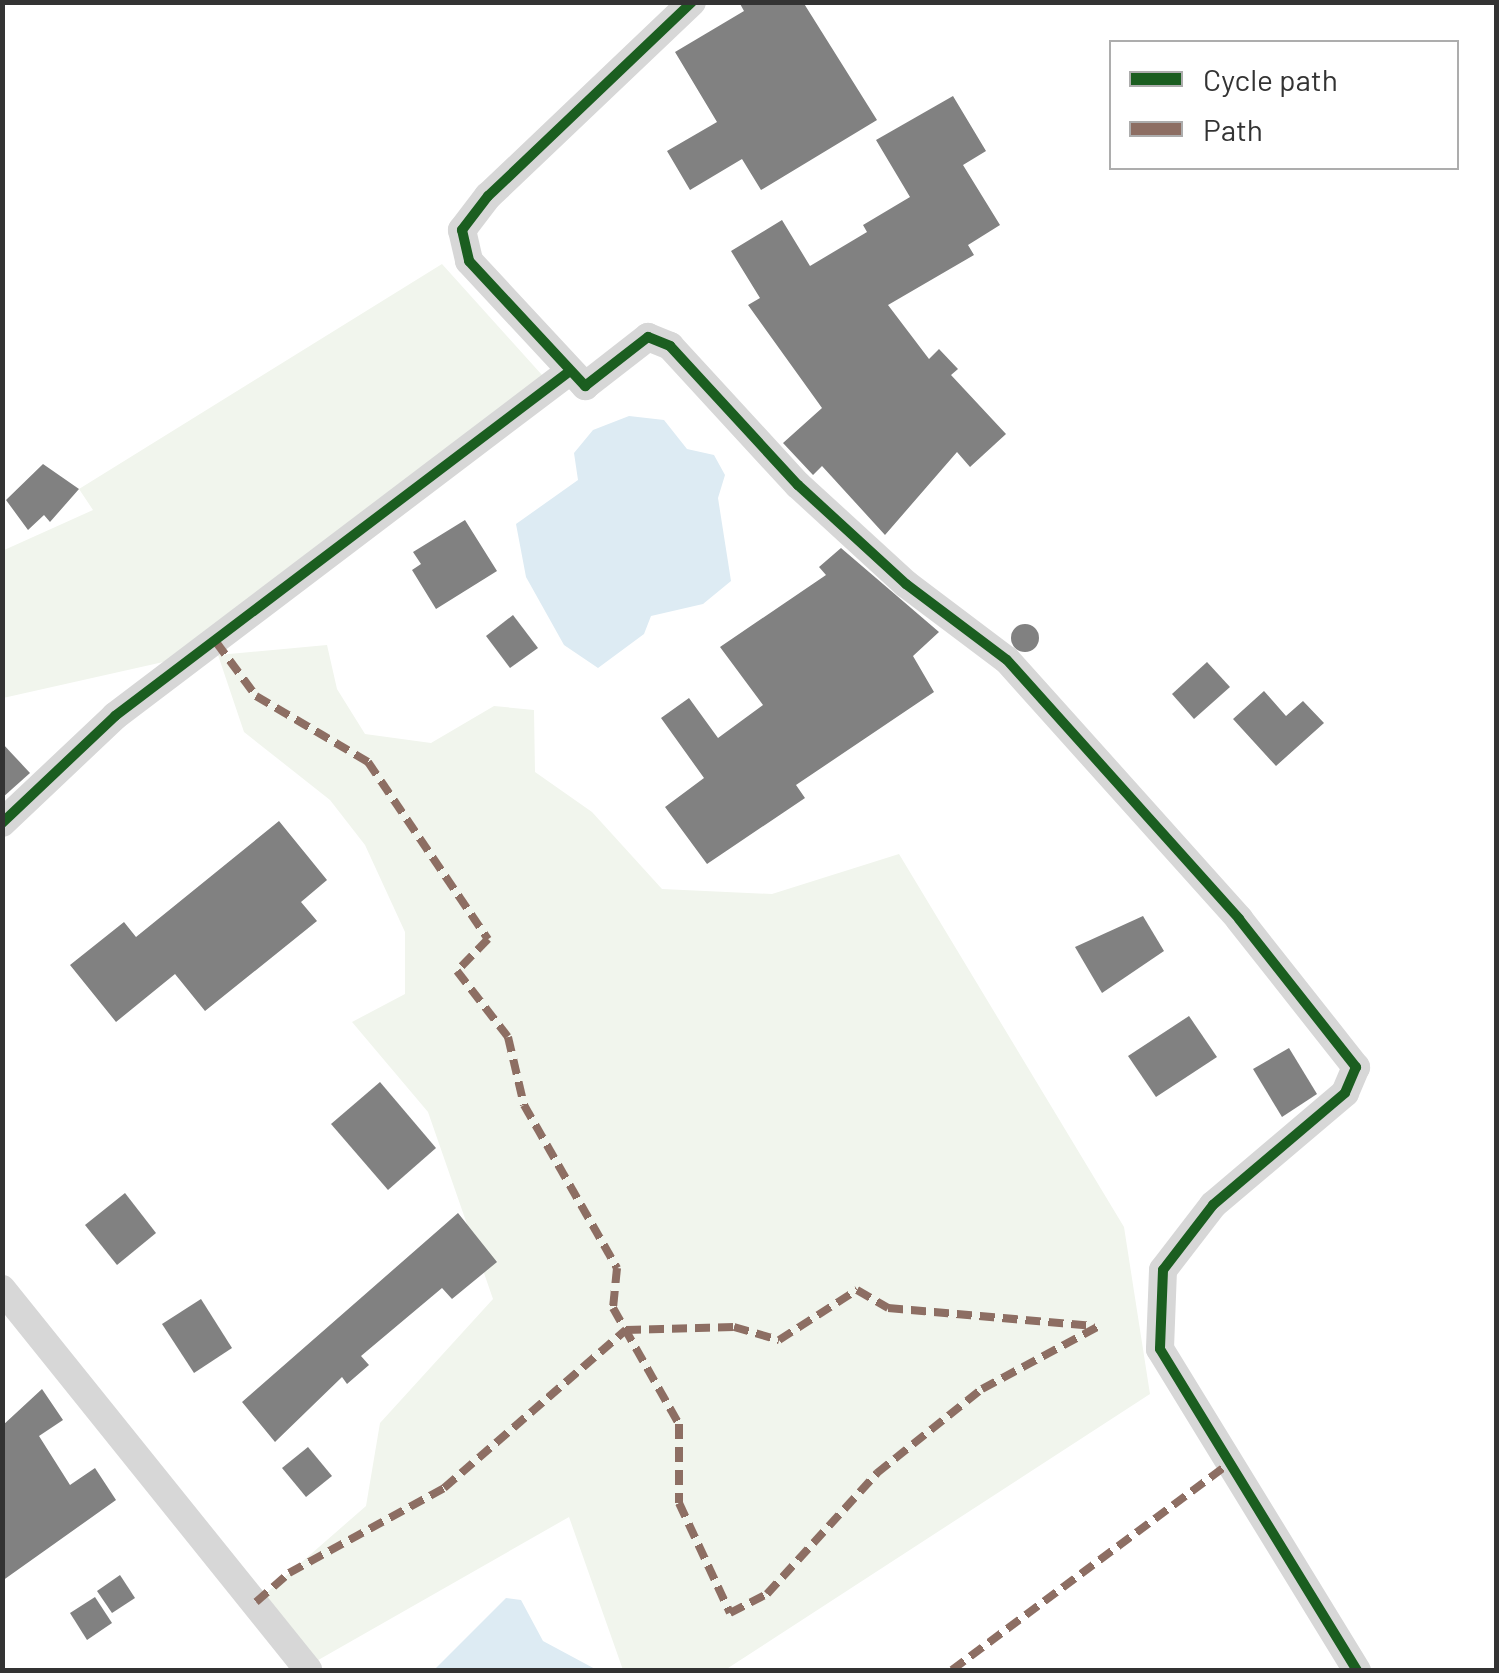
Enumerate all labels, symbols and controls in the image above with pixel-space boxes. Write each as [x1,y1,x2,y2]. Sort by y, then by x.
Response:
legend [1109,40,1459,170]
text: Cycle path [1203,61,1338,97]
text: Path [1203,111,1263,147]

